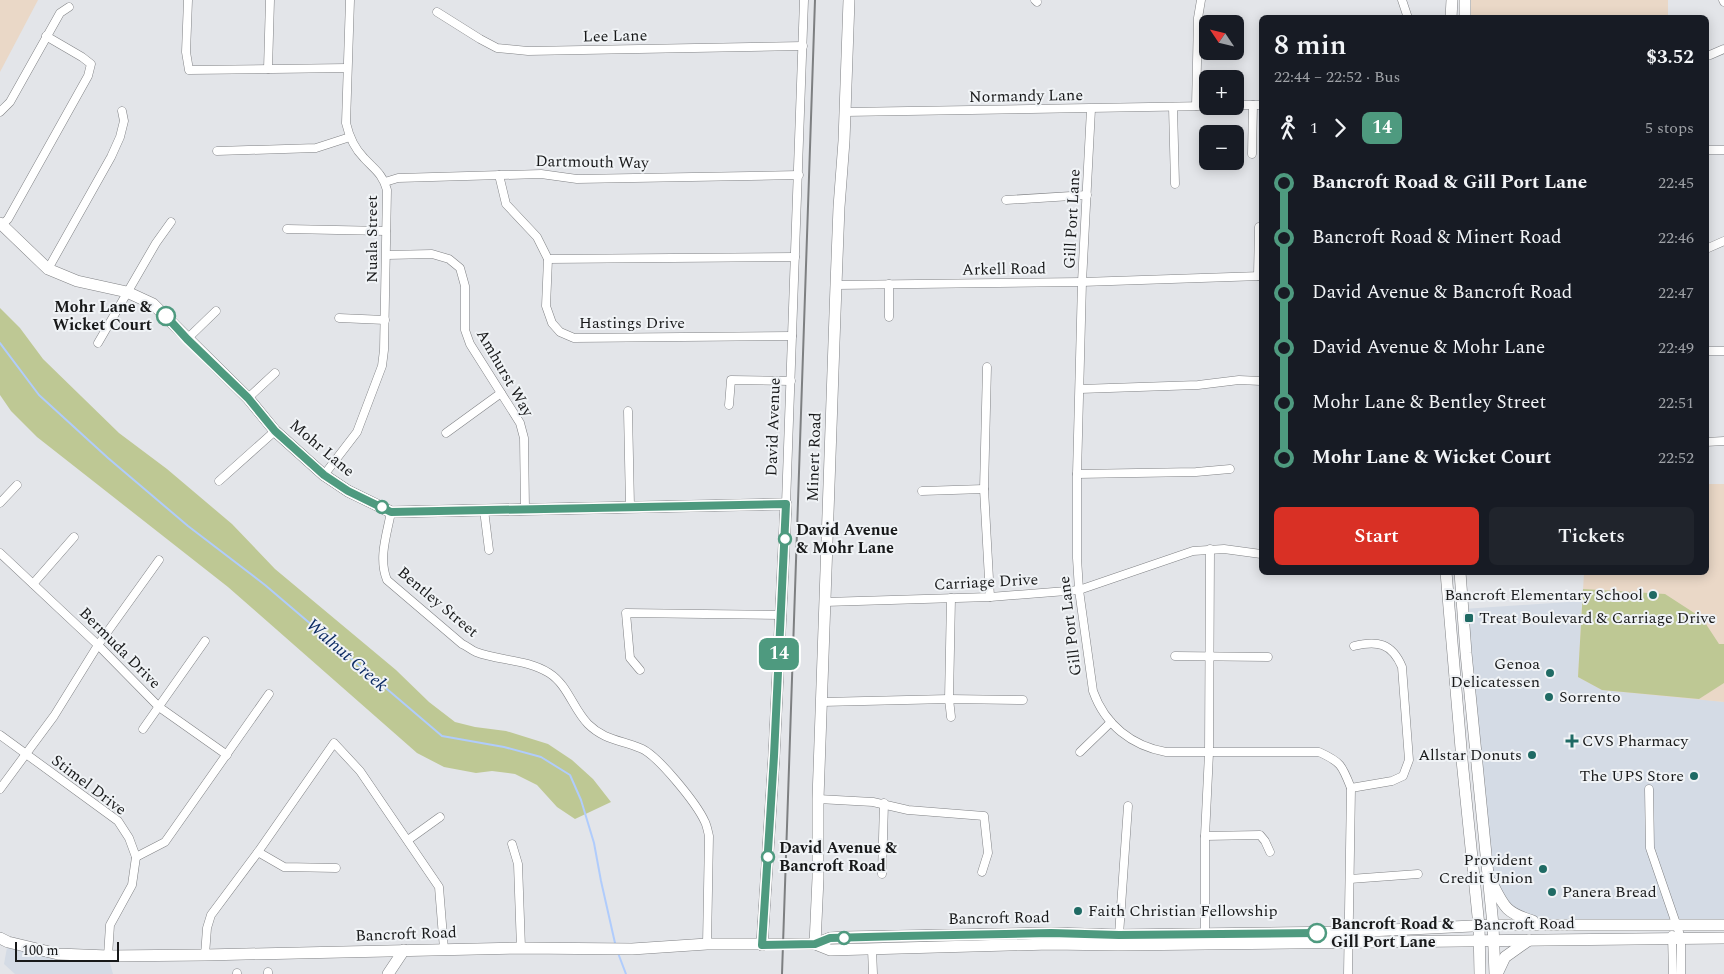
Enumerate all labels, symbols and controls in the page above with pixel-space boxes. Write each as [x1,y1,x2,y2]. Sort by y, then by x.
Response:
north arrow [1199,15,1244,60]
map controls [1199,15,1244,170]
street label: Lee Lane [582,23,648,49]
text: 8 min [1274,24,1347,67]
text: $3.52 [1646,43,1694,72]
text: 22:44 – 22:52 · Bus [1274,65,1400,89]
button: + [1199,70,1244,115]
street label: Normandy Lane [969,83,1083,109]
icon: walk [1274,114,1302,142]
icon: forward [1326,114,1354,142]
text: 14 [1372,114,1392,141]
text: 1 [1310,116,1318,140]
text: 5 stops [1645,116,1694,140]
button: − [1199,125,1244,170]
street label: Dartmouth Way [535,149,650,175]
street label: Gill Port Lane [1057,168,1087,270]
text: Bancroft Road & Gill Port Lane [1312,168,1587,197]
text: 22:45 [1658,171,1694,195]
street label: Nuala Street [360,195,384,283]
text: Bancroft Road & Minert Road [1312,223,1562,252]
text: 22:46 [1658,226,1694,250]
street label: Arkell Road [962,256,1046,282]
text: David Avenue & Bancroft Road [1312,278,1572,307]
text: 22:47 [1658,281,1694,305]
place label: Mohr Lane & Wicket Court [53,295,153,337]
marker: Mohr Lane & Wicket Court [156,306,176,326]
street label: Hastings Drive [579,311,685,335]
street label: Amhurst Way [470,325,540,422]
text: David Avenue & Mohr Lane [1312,333,1545,362]
text: 22:49 [1658,336,1694,360]
street label: David Avenue [759,377,787,477]
text: Mohr Lane & Bentley Street [1312,388,1546,417]
text: 22:51 [1658,391,1694,415]
street label: Minert Road [800,412,828,502]
street label: Mohr Lane [284,414,360,482]
text: Mohr Lane & Wicket Court [1312,443,1551,472]
text: 22:52 [1658,446,1694,470]
unlabelled marker [375,500,389,514]
button: Start [1274,507,1479,565]
button: Tickets [1489,507,1694,565]
place label: David Avenue & Mohr Lane [796,518,898,560]
marker: David Avenue & Mohr Lane [778,532,792,546]
street label: Bentley Street [392,561,484,643]
street label: Carriage Drive [933,567,1039,597]
street label: Gill Port Lane [1052,575,1088,677]
place label: Bancroft Elementary School [1444,583,1643,607]
marker: Bancroft Elementary School [1647,589,1659,601]
street label: Bermuda Drive [74,602,166,694]
place label: Treat Boulevard & Carriage Drive [1479,606,1716,630]
water label: Walnut Creek [300,612,394,699]
marker: Treat Boulevard & Carriage Drive [1463,612,1475,624]
line badge: 14 [756,638,802,670]
text: 14 [769,640,789,667]
place label: Genoa Delicatessen [1451,652,1540,694]
marker: Genoa Delicatessen [1544,667,1556,679]
place label: Sorrento [1559,685,1621,709]
marker: Sorrento [1543,691,1555,703]
place label: CVS Pharmacy [1582,729,1689,753]
marker: CVS Pharmacy [1566,735,1578,747]
place label: Allstar Donuts [1418,743,1522,767]
street label: Stimel Drive [46,749,132,821]
marker: Allstar Donuts [1526,749,1538,761]
place label: The UPS Store [1579,764,1684,788]
marker: The UPS Store [1688,770,1700,782]
place label: David Avenue & Bancroft Road [779,836,898,878]
place label: Provident Credit Union [1439,848,1533,890]
marker: David Avenue & Bancroft Road [761,850,775,864]
marker: Provident Credit Union [1537,863,1549,875]
place label: Panera Bread [1562,880,1657,904]
marker: Panera Bread [1546,886,1558,898]
place label: Faith Christian Fellowship [1088,899,1278,923]
street label: Bancroft Road [948,905,1050,931]
marker: Faith Christian Fellowship [1072,905,1084,917]
street label: Bancroft Road [1473,911,1575,937]
place label: Bancroft Road & Gill Port Lane [1331,912,1455,954]
street label: Bancroft Road [355,920,457,948]
marker: Bancroft Road & Gill Port Lane [1307,923,1327,943]
unlabelled marker [837,931,851,945]
scale bar [15,939,119,962]
text: 100 m [22,940,59,961]

